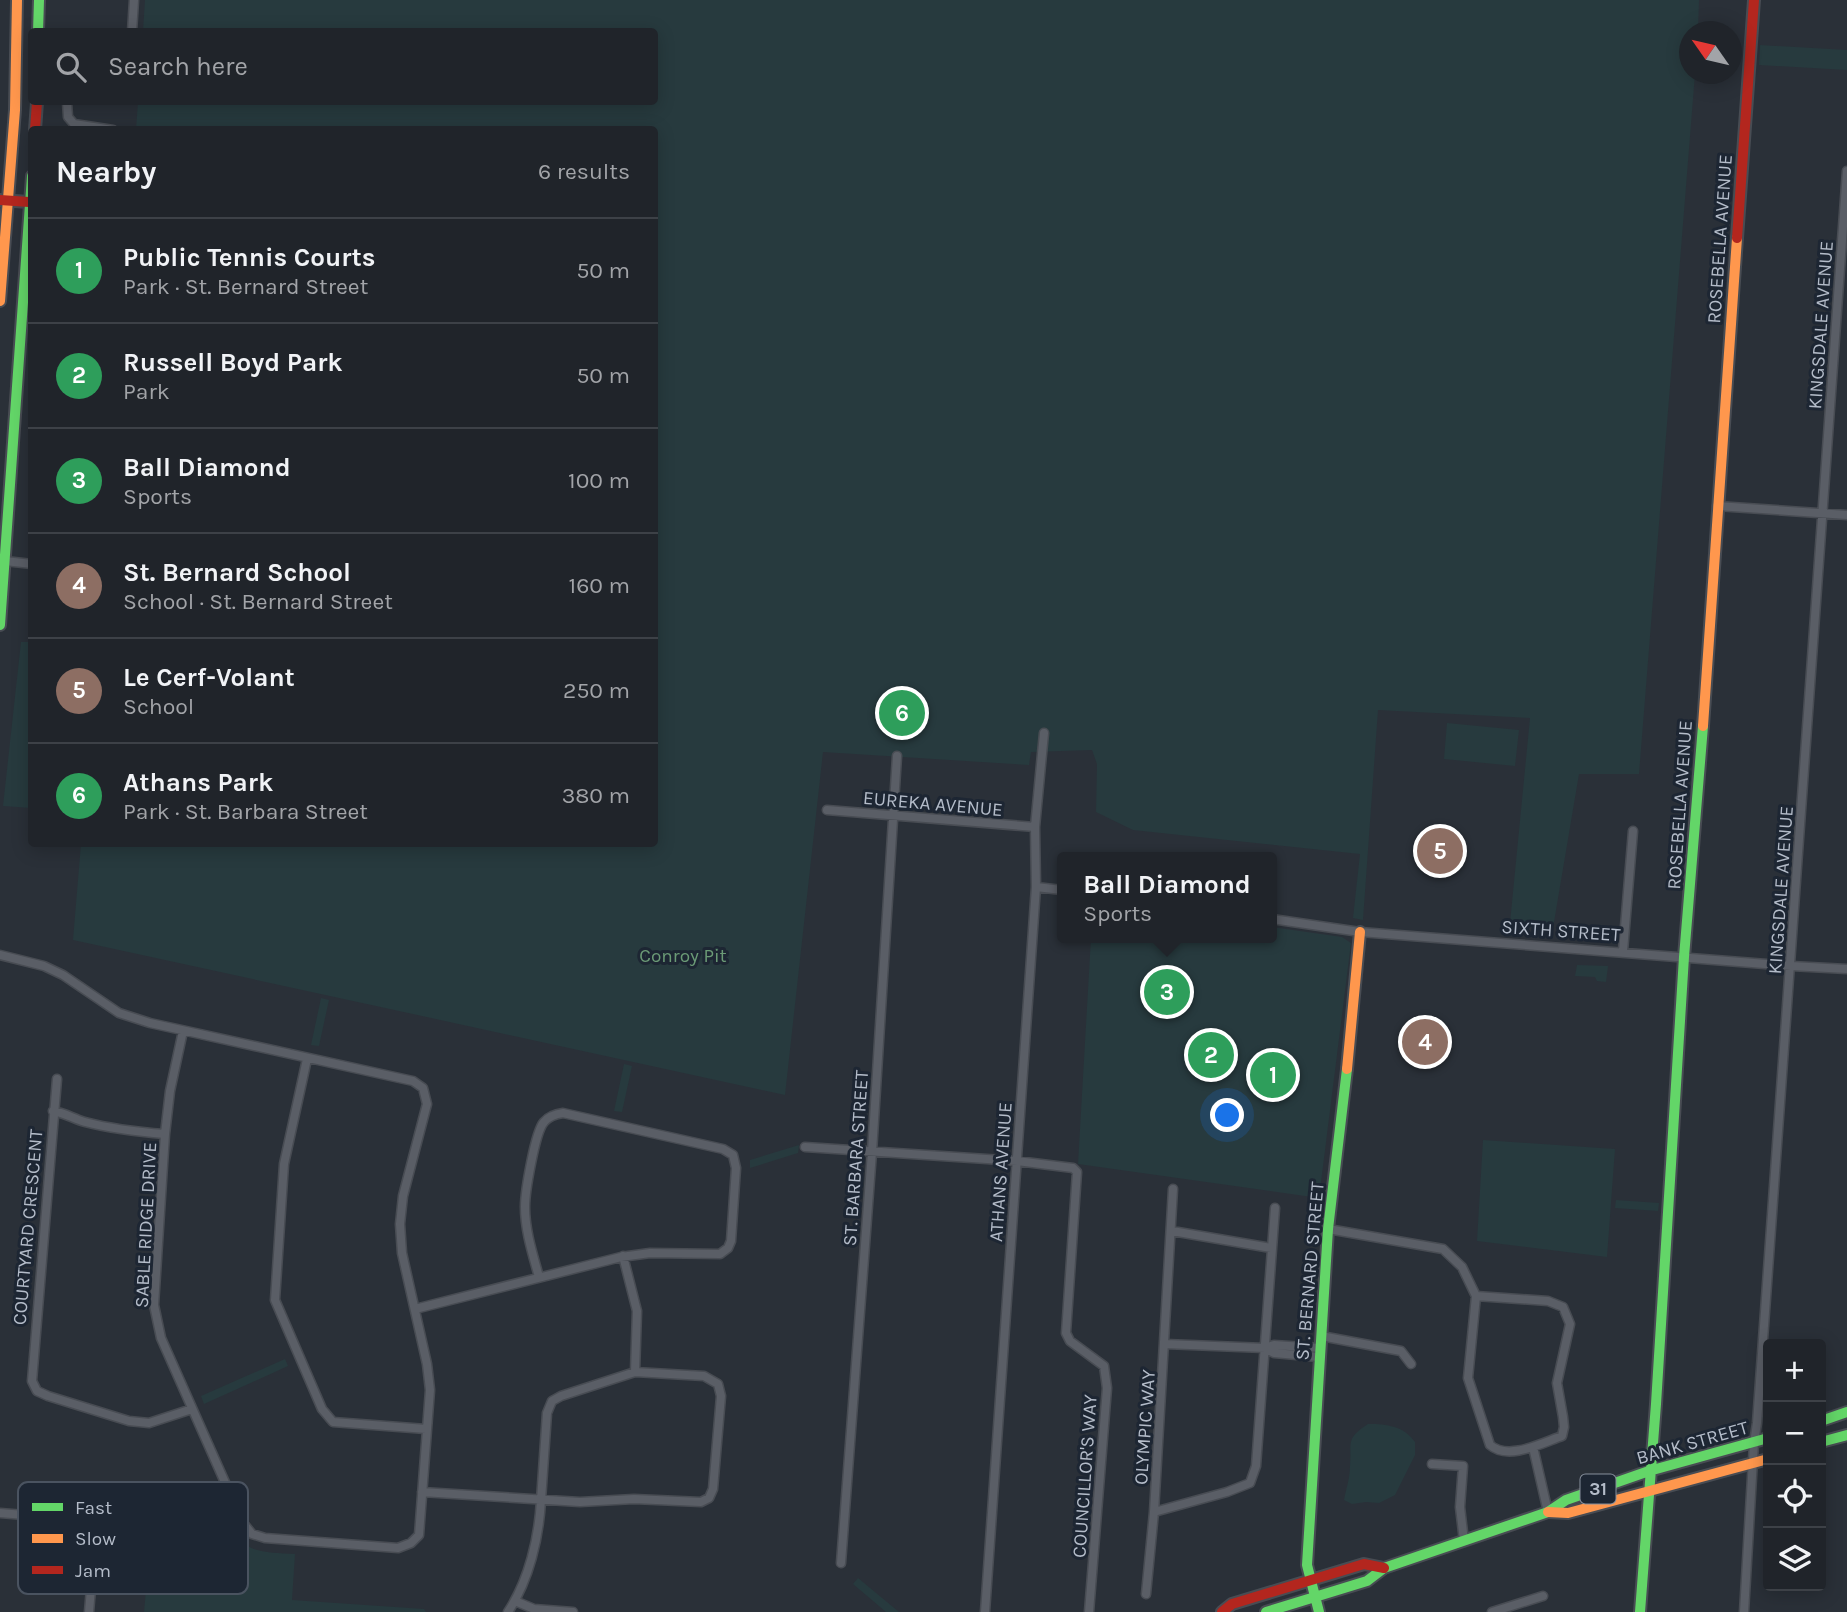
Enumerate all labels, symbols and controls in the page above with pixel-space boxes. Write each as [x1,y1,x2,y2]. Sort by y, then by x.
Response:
north arrow [1679,21,1742,84]
search box [28,28,658,105]
icon: search [52,48,90,86]
text: Search here [108,51,248,82]
text: Nearby [56,154,156,190]
street label: ROSEBELLA AVENUE [1703,154,1737,324]
text: 6 results [538,158,630,185]
street label: KINGSDALE AVENUE [1804,240,1838,410]
text: Public Tennis Courts [123,242,375,273]
text: 1 [75,257,83,284]
text: 50 m [576,257,630,284]
text: Park · St. Bernard Street [123,273,368,300]
text: Russell Boyd Park [123,347,343,378]
text: 2 [72,362,86,389]
text: 50 m [576,362,630,389]
text: Park [123,378,170,405]
text: Ball Diamond [123,452,291,483]
text: 3 [72,467,86,494]
text: 100 m [568,467,630,494]
text: Sports [123,483,192,510]
text: St. Bernard School [123,557,351,588]
text: 4 [72,572,86,599]
text: 160 m [569,572,630,599]
text: School · St. Bernard Street [123,588,393,615]
text: Le Cerf-Volant [123,662,295,693]
text: 5 [72,677,86,704]
text: 250 m [563,677,630,704]
pin: 6 [879,687,925,739]
text: School [123,693,194,720]
street label: ROSEBELLA AVENUE [1663,720,1697,890]
text: Athans Park [123,767,273,798]
text: 6 [72,782,86,809]
text: 380 m [562,782,630,809]
street label: EUREKA AVENUE [862,787,1004,821]
text: Park · St. Barbara Street [123,798,368,825]
street label: KINGSDALE AVENUE [1764,805,1798,975]
pin: 5 [1417,825,1463,877]
popup [1057,852,1277,943]
text: Ball Diamond [1083,869,1251,900]
text: Sports [1083,900,1152,927]
street label: SIXTH STREET [1501,916,1622,946]
park label: Conroy Pit [639,945,727,967]
pin: 3 [1144,966,1190,1018]
pin: 4 [1402,1016,1448,1068]
pin: 2 [1188,1029,1234,1081]
pin: 1 [1250,1049,1296,1101]
street label: ST. BARBARA STREET [839,1069,873,1247]
your location [1210,1098,1244,1132]
street label: ATHANS AVENUE [985,1101,1017,1243]
street label: COURTYARD CRESCENT [8,1128,48,1326]
street label: SABLE RIDGE DRIVE [131,1142,161,1309]
street label: ST. BERNARD STREET [1291,1180,1329,1361]
map controls [1763,1339,1826,1591]
button: + [1763,1339,1826,1402]
street label: OLYMPIC WAY [1130,1368,1160,1485]
street label: COUNCILLOR'S WAY [1068,1393,1102,1559]
button: − [1763,1402,1826,1465]
street label: BANK STREET [1634,1416,1751,1469]
button: locate [1763,1465,1826,1528]
road number: 31 [1580,1474,1616,1504]
legend [18,1482,248,1594]
text: Fast [75,1497,112,1519]
text: Slow [75,1528,116,1550]
button: layers [1763,1528,1826,1591]
text: Jam [75,1560,111,1582]

